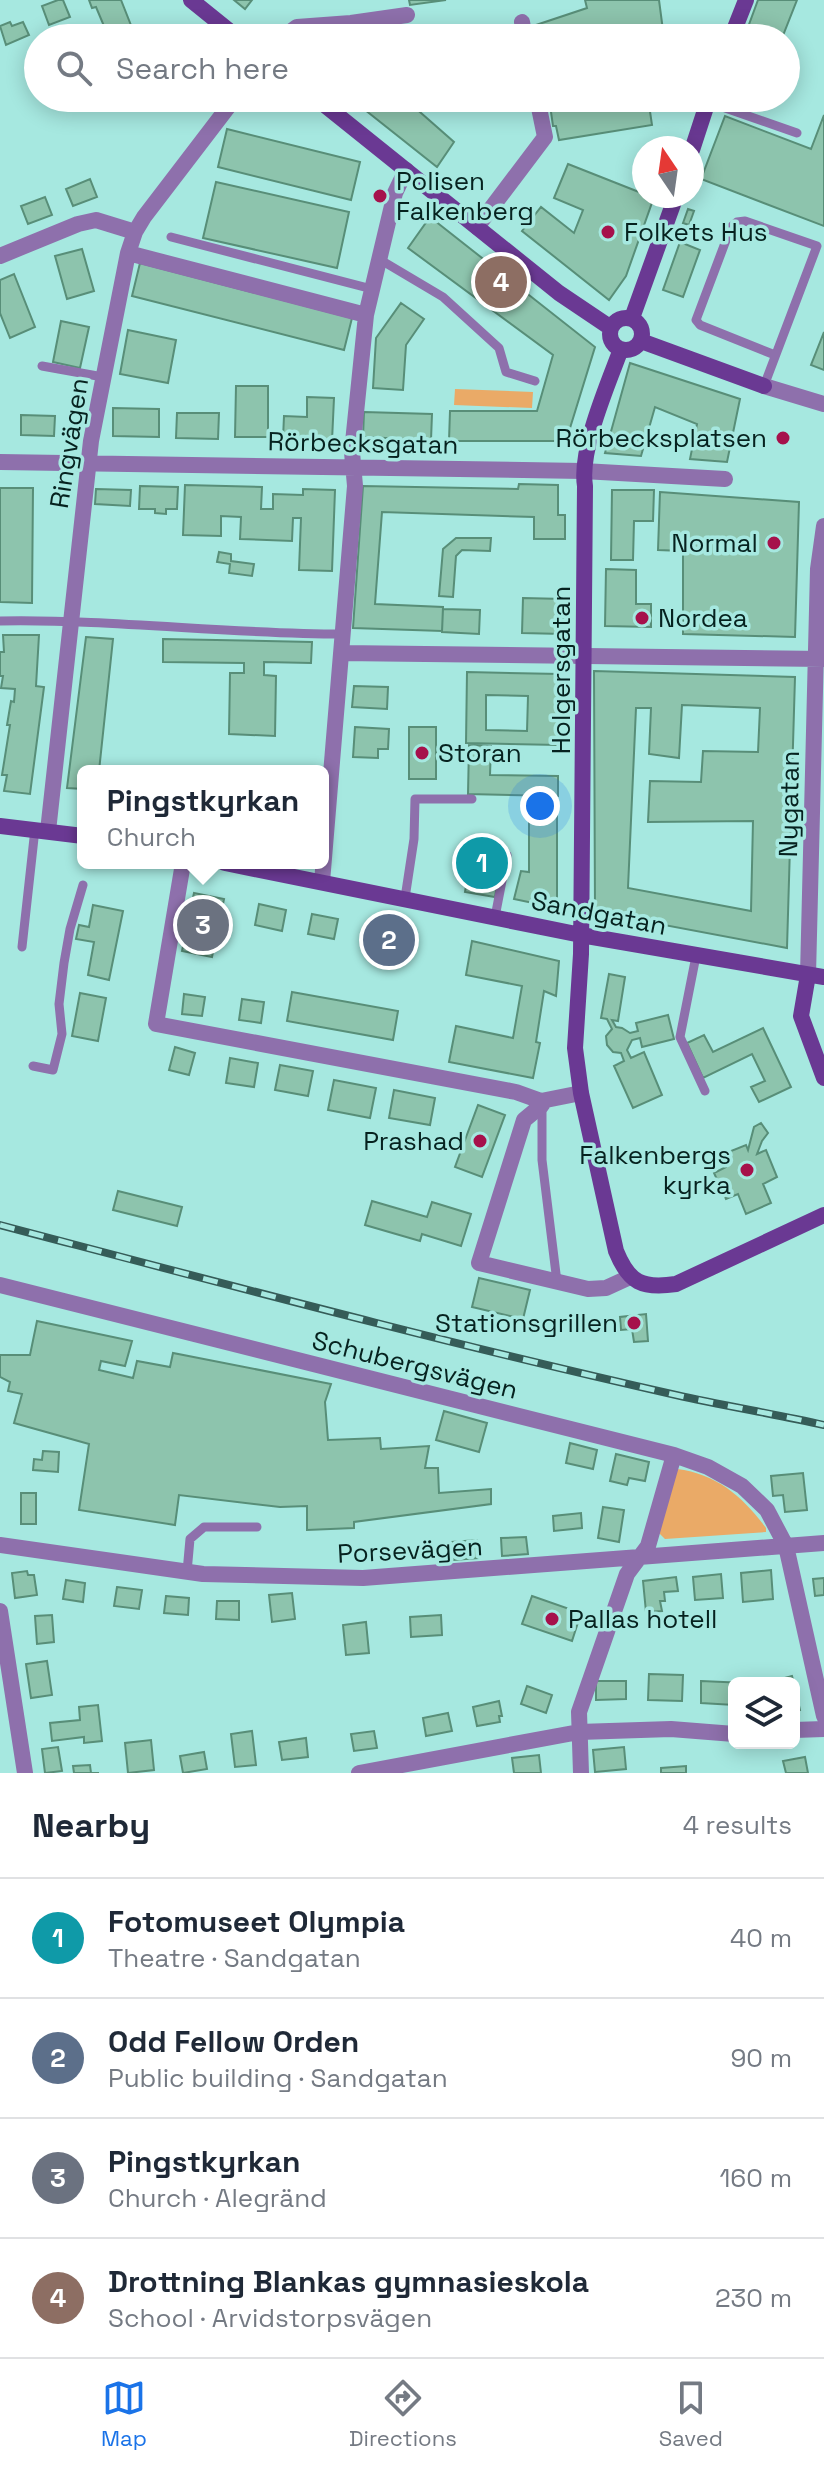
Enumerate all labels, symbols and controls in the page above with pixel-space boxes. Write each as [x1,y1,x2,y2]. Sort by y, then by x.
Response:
search box [24,24,800,112]
icon: search [52,46,96,90]
text: Search here [116,49,289,88]
north arrow [632,136,704,208]
place label: Polisen Falkenberg [396,164,534,228]
marker: Polisen Falkenberg [371,187,389,205]
place label: Folkets Hus [624,215,768,249]
marker: Folkets Hus [599,223,617,241]
pin: 4 [475,252,527,312]
street label: Ringvägen [42,375,96,511]
place label: Rörbecksplatsen [555,421,767,455]
street label: Rörbecksgatan [267,424,459,462]
marker: Rörbecksplatsen [774,429,792,447]
place label: Normal [671,526,758,560]
marker: Normal [765,534,783,552]
street label: Holgersgatan [544,586,578,754]
place label: Nordea [658,601,748,635]
marker: Nordea [633,609,651,627]
place label: Storan [438,736,522,770]
marker: Storan [413,744,431,762]
street label: Nygatan [771,750,807,858]
popup [77,765,329,869]
text: Pingstkyrkan [107,781,299,820]
your location [520,786,560,826]
text: Church [107,820,196,854]
pin: 1 [456,833,508,893]
street label: Sandgatan [528,883,670,943]
pin: 3 [177,895,229,955]
pin: 2 [363,910,415,970]
place label: Prashad [363,1124,464,1158]
marker: Prashad [471,1132,489,1150]
place label: Falkenbergs kyrka [579,1138,731,1202]
marker: Falkenbergs kyrka [738,1161,756,1179]
place label: Stationsgrillen [435,1306,618,1340]
marker: Stationsgrillen [625,1314,643,1332]
street label: Schubergsvägen [309,1323,521,1407]
street label: Porsevägen [336,1529,484,1571]
place label: Pallas hotell [568,1602,717,1636]
marker: Pallas hotell [543,1610,561,1628]
map controls [728,1677,800,1749]
button: layers [728,1677,800,1749]
text: Nearby [32,1804,150,1847]
text: 4 results [683,1808,792,1842]
text: Fotomuseet Olympia [108,1902,405,1941]
text: 1 [52,1921,64,1955]
text: 40 m [730,1921,792,1955]
text: Theatre · Sandgatan [108,1941,361,1975]
text: Odd Fellow Orden [108,2022,359,2061]
text: 2 [50,2041,66,2075]
text: 90 m [730,2041,792,2075]
text: Public building · Sandgatan [108,2061,448,2095]
text: Pingstkyrkan [108,2142,301,2181]
text: 3 [50,2161,66,2195]
text: 160 m [720,2161,792,2195]
text: Church · Alegränd [108,2181,327,2215]
text: Drottning Blankas gymnasieskola [108,2262,589,2301]
text: 4 [50,2281,66,2315]
text: 230 m [715,2281,792,2315]
text: School · Arvidstorpsvägen [108,2301,432,2335]
tab: Map [101,2376,147,2452]
tab: Directions [349,2376,457,2452]
tab: Saved [659,2376,723,2452]

